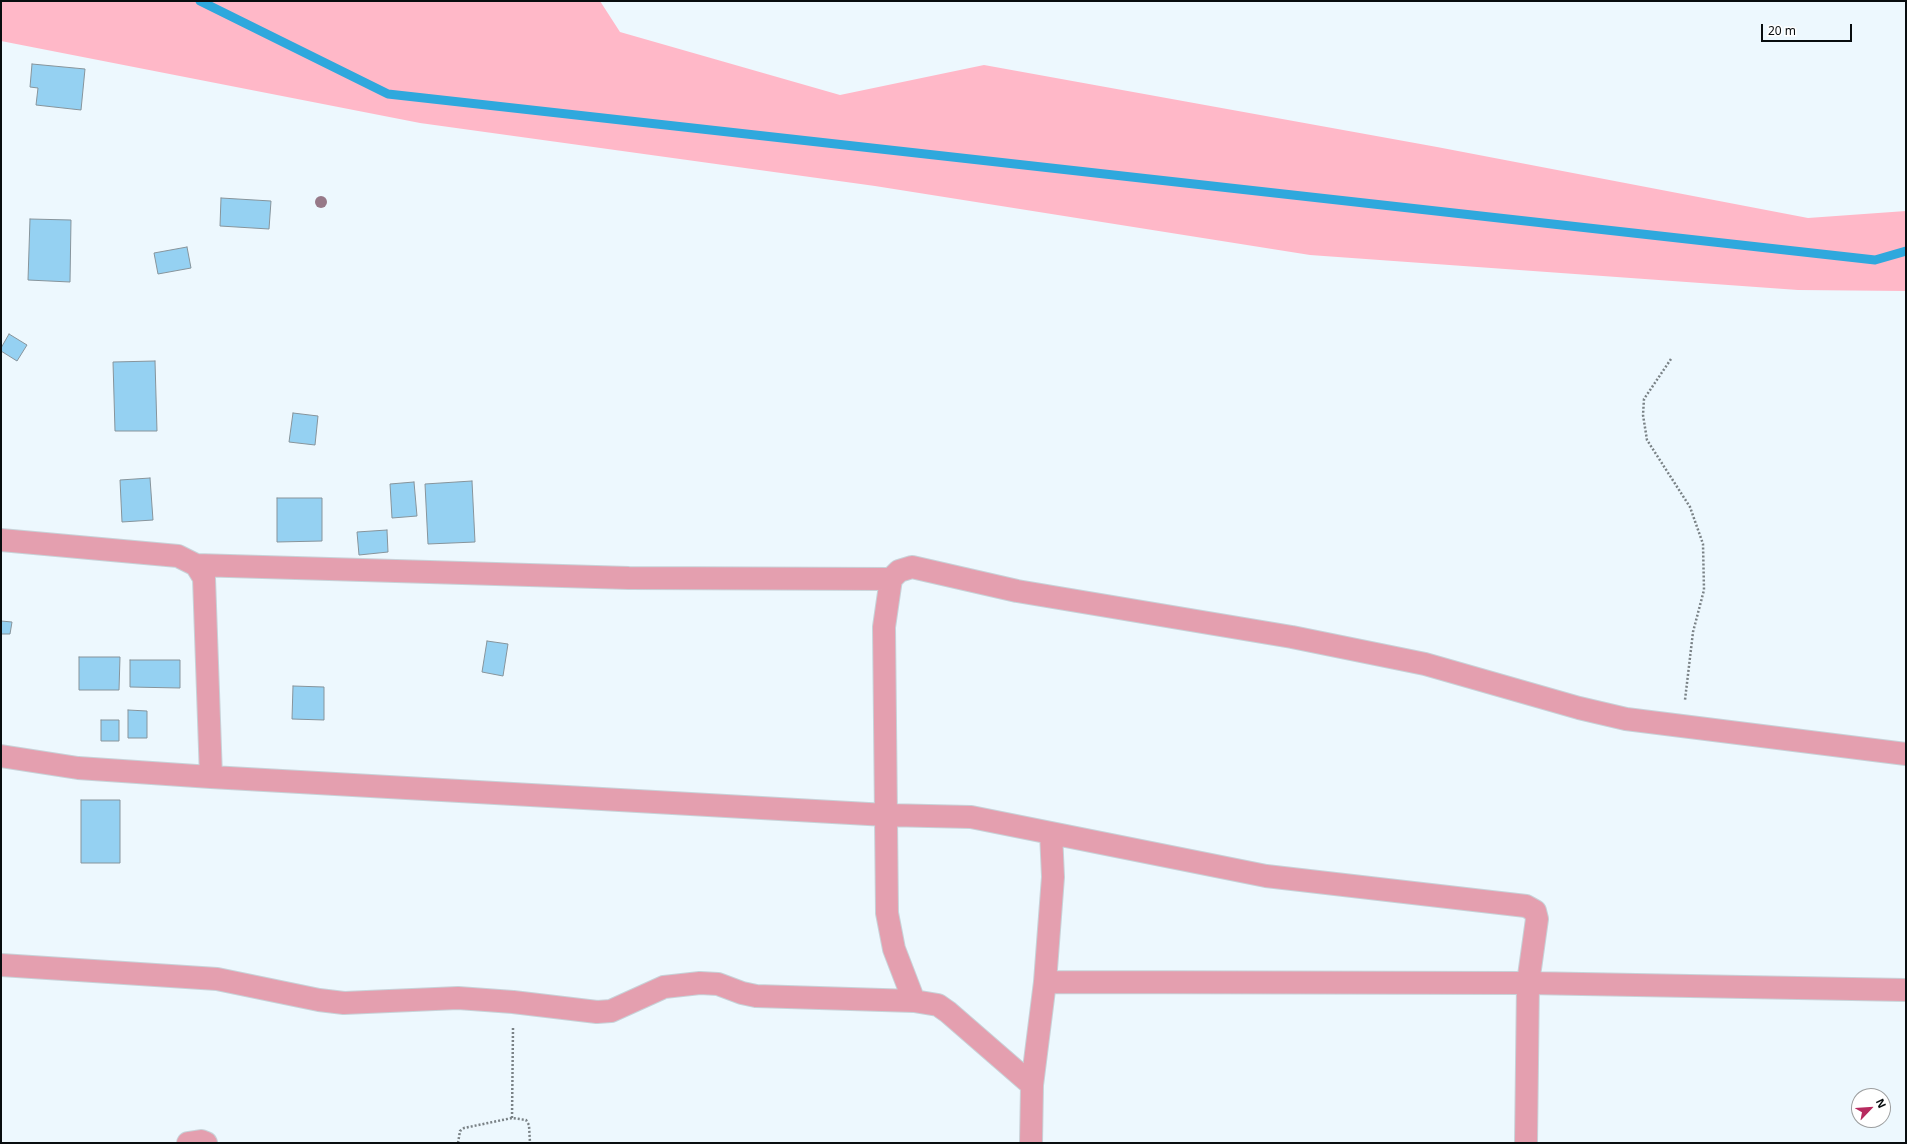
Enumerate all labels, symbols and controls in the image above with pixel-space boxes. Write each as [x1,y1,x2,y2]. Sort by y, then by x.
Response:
scale bar [1763,16,1854,42]
text: 20 m [1768,22,1796,39]
north arrow [1851,1088,1891,1128]
text: N [1873,1096,1890,1110]

